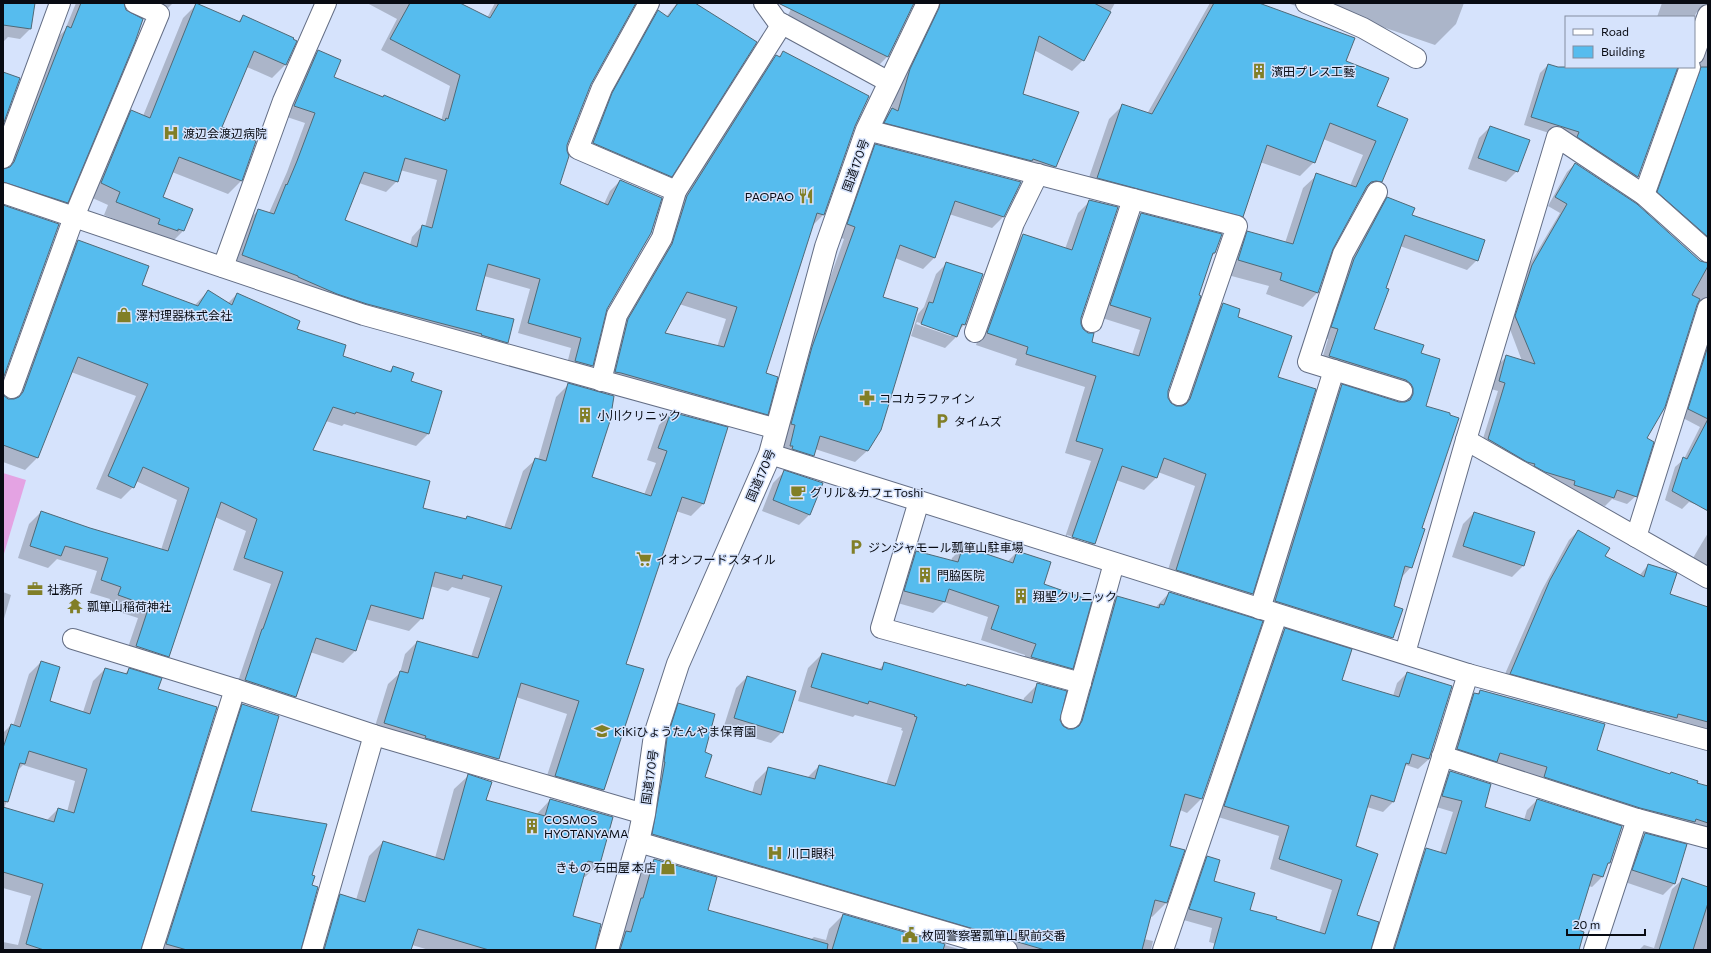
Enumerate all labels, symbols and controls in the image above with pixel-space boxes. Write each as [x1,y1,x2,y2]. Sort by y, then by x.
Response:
legend [1565,16,1695,68]
text: Road [1601,24,1629,38]
text: Building [1601,44,1645,58]
building icon: 濱田プレス工藝 [1250,62,1268,80]
place label: 濱田プレス工藝 [1271,64,1355,78]
hospital icon: 渡辺会渡辺病院 [162,124,180,142]
place label: 渡辺会渡辺病院 [183,126,267,140]
street label: 国道170号 [839,137,871,193]
restaurant icon: PAOPAO [797,187,815,205]
place label: PAOPAO [745,189,794,203]
shop icon: 澤村理器株式会社 [115,306,133,324]
place label: 澤村理器株式会社 [136,308,232,322]
pharmacy icon: ココカラファイン [858,389,876,407]
place label: ココカラファイン [879,391,975,405]
building icon: 小川クリニック [576,406,594,424]
place label: 小川クリニック [597,408,681,422]
parking icon: タイムズ [933,412,951,430]
place label: タイムズ [954,414,1002,428]
street label: 国道170号 [743,447,777,503]
cafe icon: グリル＆カフェToshi [789,483,807,501]
place label: グリル＆カフェToshi [810,485,923,499]
parking icon: ジンジャモール瓢箪山駐車場 [847,538,865,556]
place label: ジンジャモール瓢箪山駐車場 [868,540,1023,554]
supermarket icon: イオンフードスタイル [635,550,653,568]
place label: イオンフードスタイル [656,552,776,566]
building icon: 門脇医院 [916,566,934,584]
place label: 門脇医院 [937,568,985,582]
office icon: 社務所 [26,580,44,598]
place label: 社務所 [47,582,83,596]
building icon: 翔聖クリニック [1012,587,1030,605]
place label: 翔聖クリニック [1033,589,1117,603]
temple icon: 瓢箪山稲荷神社 [66,597,84,615]
place label: 瓢箪山稲荷神社 [87,599,171,613]
school or university icon: KiKiひょうたんやま保育園 [593,722,611,740]
place label: KiKiひょうたんやま保育園 [614,724,756,738]
street label: 国道170号 [638,749,660,805]
place label: COSMOS HYOTANYAMA [544,812,629,840]
building icon: COSMOS HYOTANYAMA [523,817,541,835]
hospital icon: 川口眼科 [766,844,784,862]
place label: 川口眼科 [787,846,835,860]
shop icon: きもの 石田屋 本店 [659,858,677,876]
place label: きもの 石田屋 本店 [555,860,656,874]
scale bar [1567,911,1645,937]
text: 20 m [1573,917,1600,931]
public building icon: 枚岡警察署瓢箪山駅前交番 [901,926,919,944]
place label: 枚岡警察署瓢箪山駅前交番 [922,928,1066,942]

